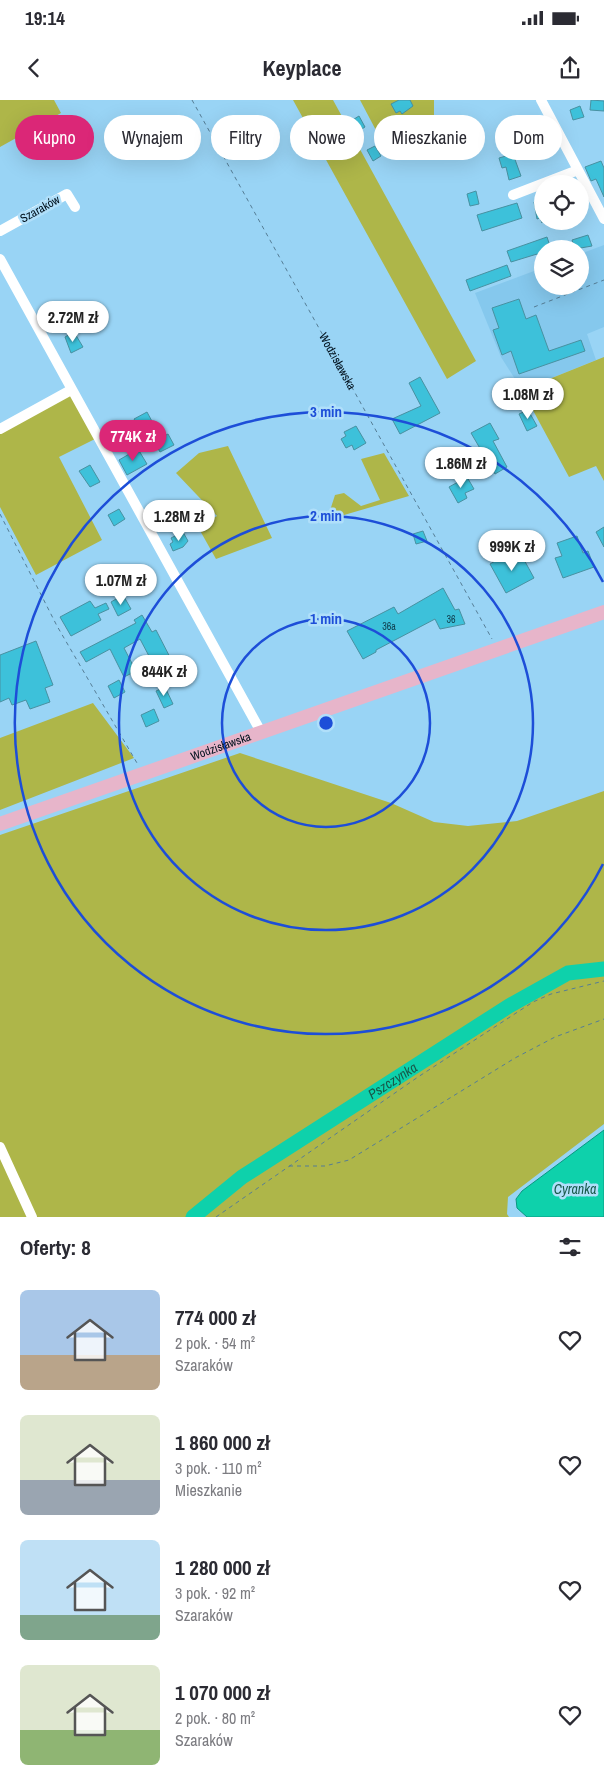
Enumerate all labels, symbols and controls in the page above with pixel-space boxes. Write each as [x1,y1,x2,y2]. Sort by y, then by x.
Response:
text: 19:14 [25,5,65,31]
text: Keyplace [262,53,342,83]
icon: back [20,54,48,82]
icon: share [556,54,584,82]
chip: Kupno [15,115,94,160]
chip: Wynajem [104,115,201,160]
chip: Filtry [211,115,280,160]
chip: Nowe [290,115,364,160]
chip: Mieszkanie [374,115,485,160]
chip: Dom [495,115,562,160]
map controls [534,175,589,295]
button: locate [534,175,589,230]
street label: Szaraków [17,191,64,226]
button: layers [534,240,589,295]
pin: 2.72M zł [21,300,125,343]
text: 2.72M zł [48,306,98,328]
street label: Wodzisławska [315,330,360,393]
pin: 1.08M zł [476,378,580,420]
text: 1.08M zł [503,383,553,405]
text: 3 min [310,401,342,422]
pin: 774K zł [87,420,179,462]
text: 774K zł [110,425,156,447]
pin: 1.86M zł [409,446,513,489]
text: 1.86M zł [436,452,486,474]
pin: 1.28M zł [127,500,231,542]
text: 1.28M zł [154,505,204,527]
text: 2 min [310,505,342,526]
pin: 999K zł [466,530,558,572]
text: 999K zł [489,535,535,557]
pin: 1.07M zł [69,564,173,606]
text: 1.07M zł [96,569,146,591]
text: 1 min [310,608,342,629]
house number: 36 [446,613,456,626]
house number: 36a [382,620,396,633]
pin: 844K zł [118,654,210,697]
text: 844K zł [141,660,187,682]
centre of rings [317,714,335,732]
street label: Wodzisławska [189,728,254,764]
water label: Pszczynka [365,1058,421,1103]
water label: Cyranka [554,1180,596,1198]
text: Oferty: 8 [20,1233,91,1262]
icon: filters [556,1233,584,1261]
text: 774 000 zł [175,1303,255,1332]
icon: home [60,1310,120,1370]
icon: heart [556,1326,584,1354]
text: 2 pok. · 54 m² [175,1332,255,1354]
text: Szaraków [175,1354,233,1376]
text: 1 860 000 zł [175,1428,270,1457]
icon: home [60,1435,120,1495]
icon: heart [556,1451,584,1479]
text: 3 pok. · 110 m² [175,1457,262,1479]
text: Mieszkanie [175,1479,242,1501]
text: 1 280 000 zł [175,1553,270,1582]
icon: home [60,1560,120,1620]
icon: heart [556,1576,584,1604]
text: 3 pok. · 92 m² [175,1582,255,1604]
text: Szaraków [175,1604,233,1626]
text: 1 070 000 zł [175,1678,270,1707]
icon: home [60,1685,120,1745]
icon: heart [556,1701,584,1729]
text: 2 pok. · 80 m² [175,1707,255,1729]
text: Szaraków [175,1729,233,1751]

